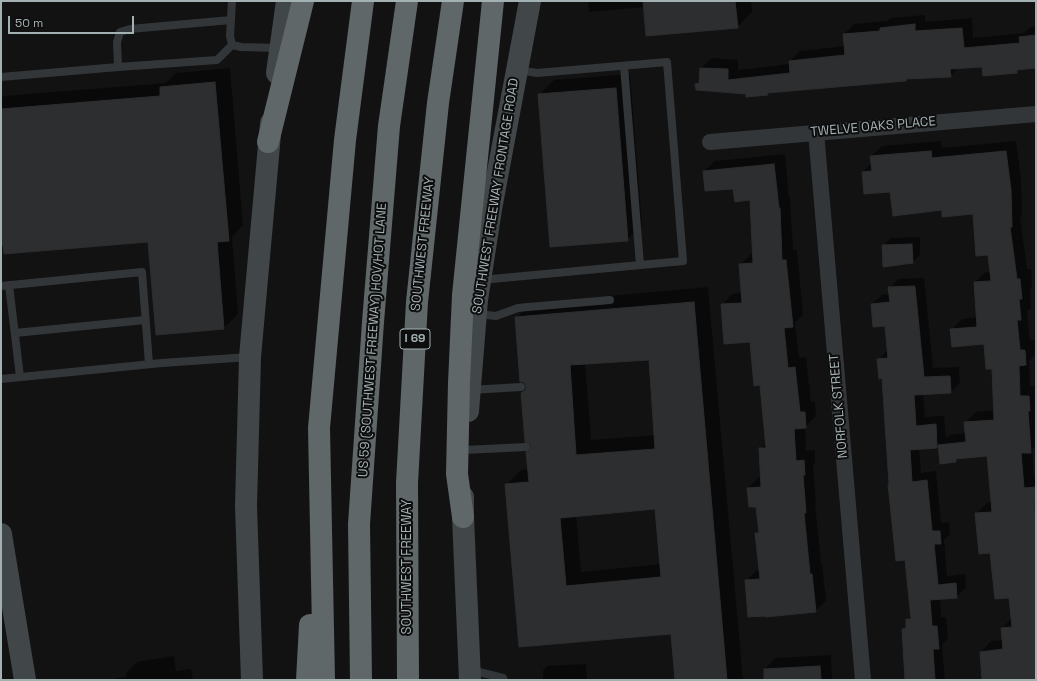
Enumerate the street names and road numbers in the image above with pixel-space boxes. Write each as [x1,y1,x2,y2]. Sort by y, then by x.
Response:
street label: SOUTHWEST FREEWAY FRONTAGE ROAD [470,77,522,315]
street label: TWELVE OAKS PLACE [810,114,936,140]
street label: SOUTHWEST FREEWAY [408,176,438,312]
street label: US 59 (SOUTHWEST FREEWAY) HOV/HOT LANE [356,202,390,478]
road number: I 69 [400,329,430,349]
street label: NORFOLK STREET [827,353,851,459]
street label: SOUTHWEST FREEWAY [399,500,415,634]

